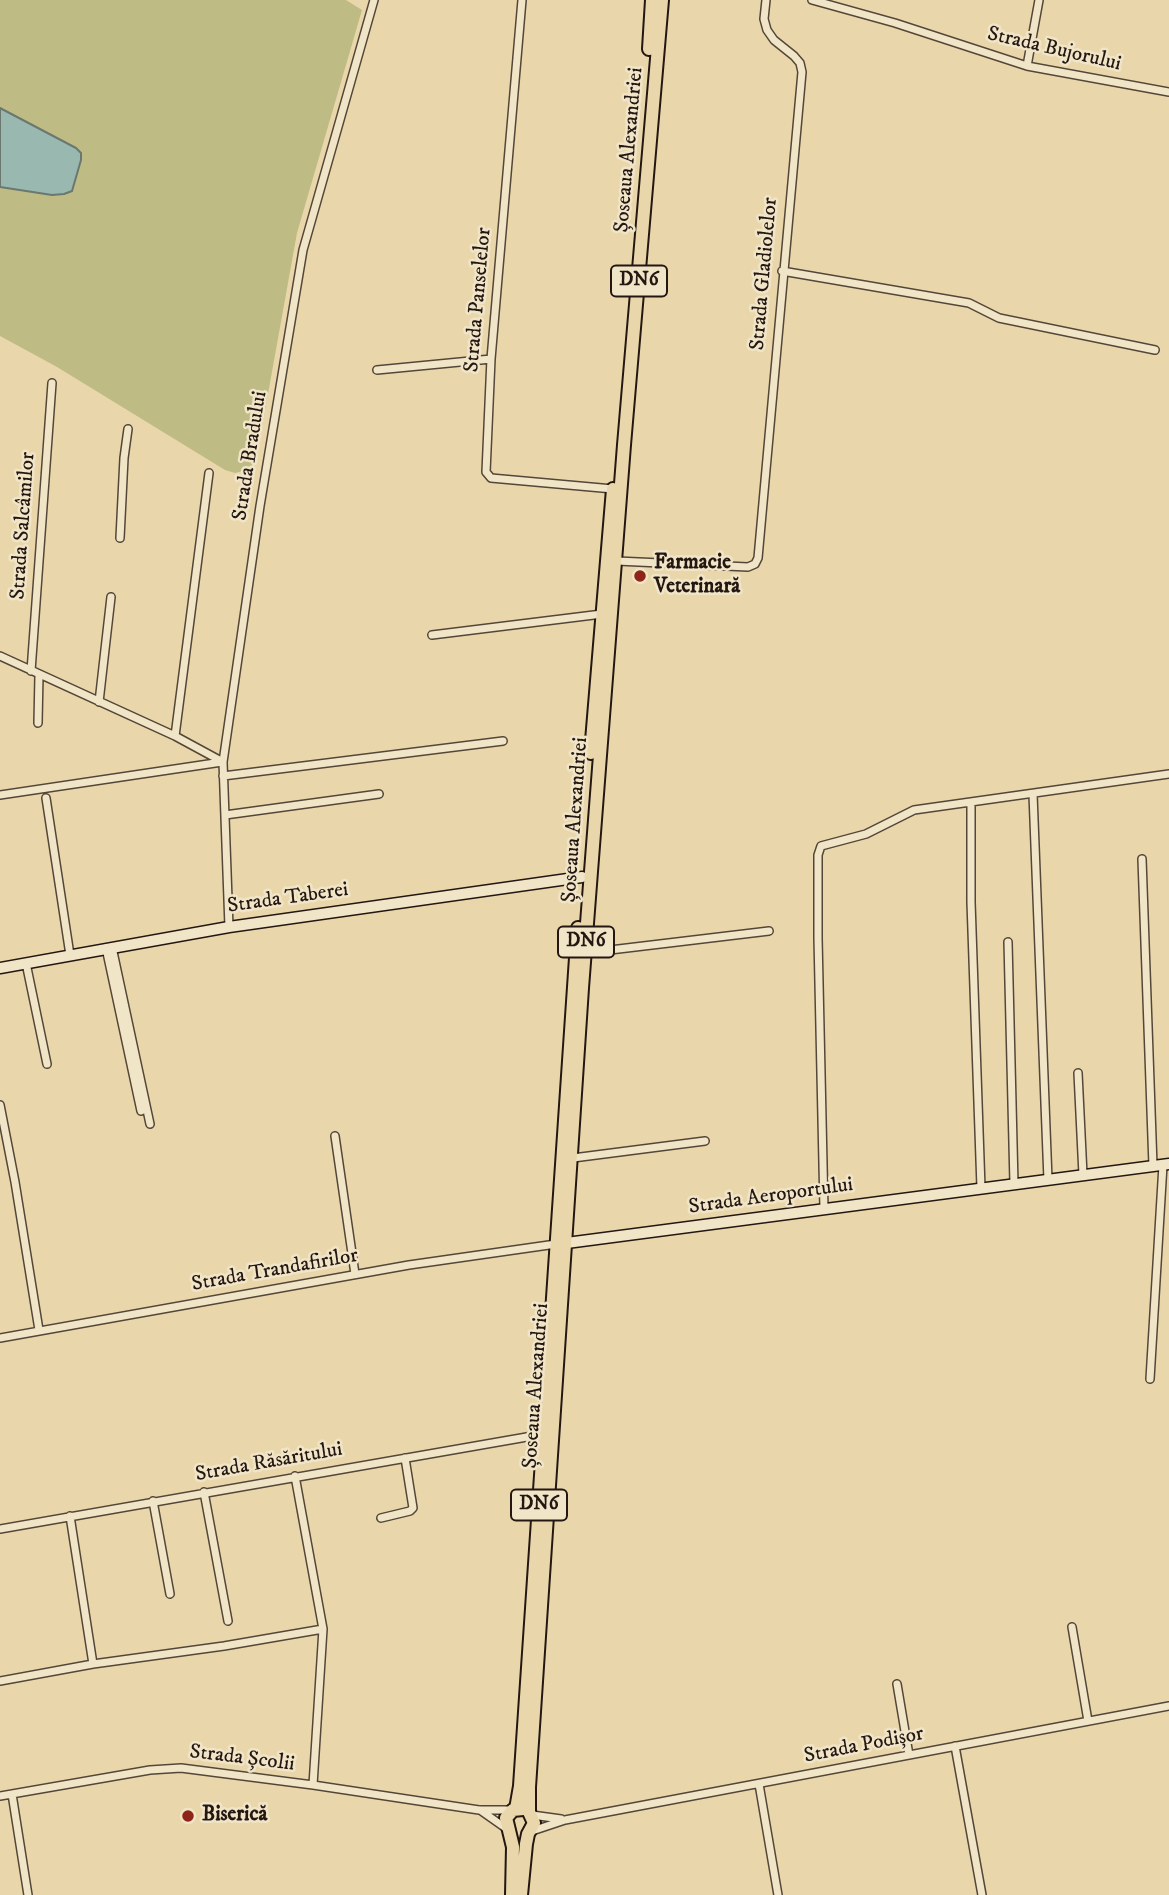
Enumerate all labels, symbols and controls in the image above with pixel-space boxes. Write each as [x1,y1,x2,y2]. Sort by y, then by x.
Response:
street label: Strada Bujorului [985,22,1123,78]
street label: Șoseaua Alexandriei [610,66,650,234]
street label: Strada Gladiolelor [746,196,784,352]
street label: Strada Panselelor [460,227,498,373]
road number: DN6 [611,266,667,296]
street label: Strada Bradului [228,389,274,523]
street label: Strada Salcâmilor [6,451,42,601]
place label: Farmacie Veterinară [654,551,740,601]
marker: Farmacie Veterinară [632,568,648,584]
street label: Șoseaua Alexandriei [558,736,594,904]
street label: Strada Taberei [226,878,350,920]
road number: DN6 [558,926,614,958]
street label: Strada Aeroportului [687,1173,855,1221]
street label: Strada Trandafirilor [190,1244,360,1298]
street label: Șoseaua Alexandriei [519,1302,555,1470]
street label: Strada Răsăritului [193,1438,345,1488]
road number: DN6 [511,1490,567,1520]
street label: Strada Podișor [802,1722,926,1770]
street label: Strada Școlii [188,1740,296,1778]
place label: Biserică [202,1803,268,1829]
marker: Biserică [180,1808,196,1824]

